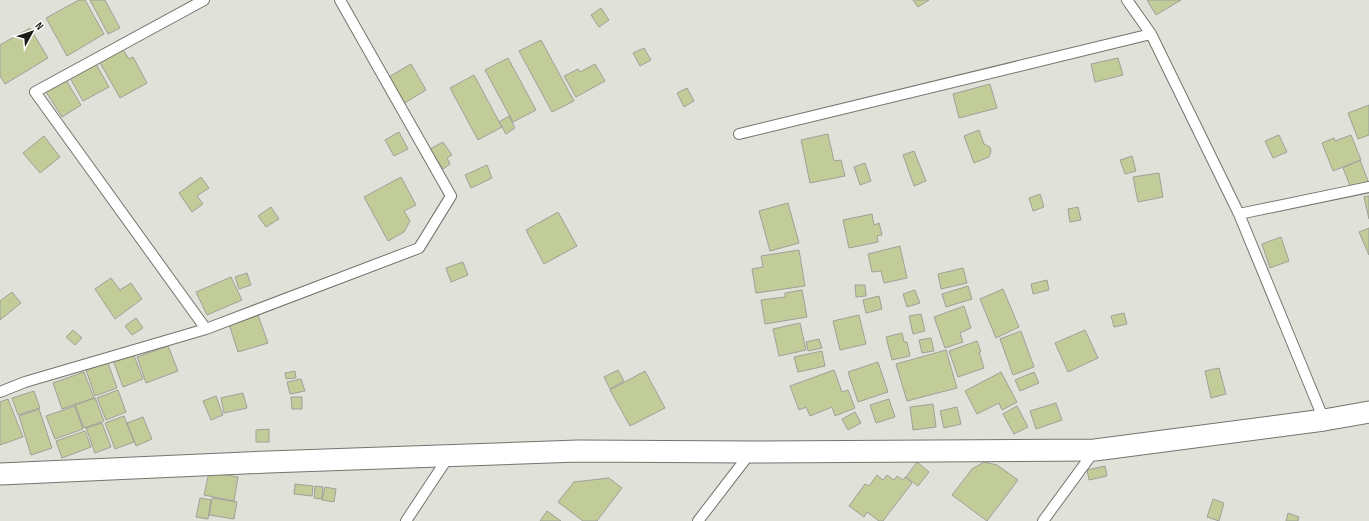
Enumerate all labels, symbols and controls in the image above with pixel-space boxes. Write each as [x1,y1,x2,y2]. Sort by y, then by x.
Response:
north arrow [12,12,52,52]
text: N [32,19,46,32]

